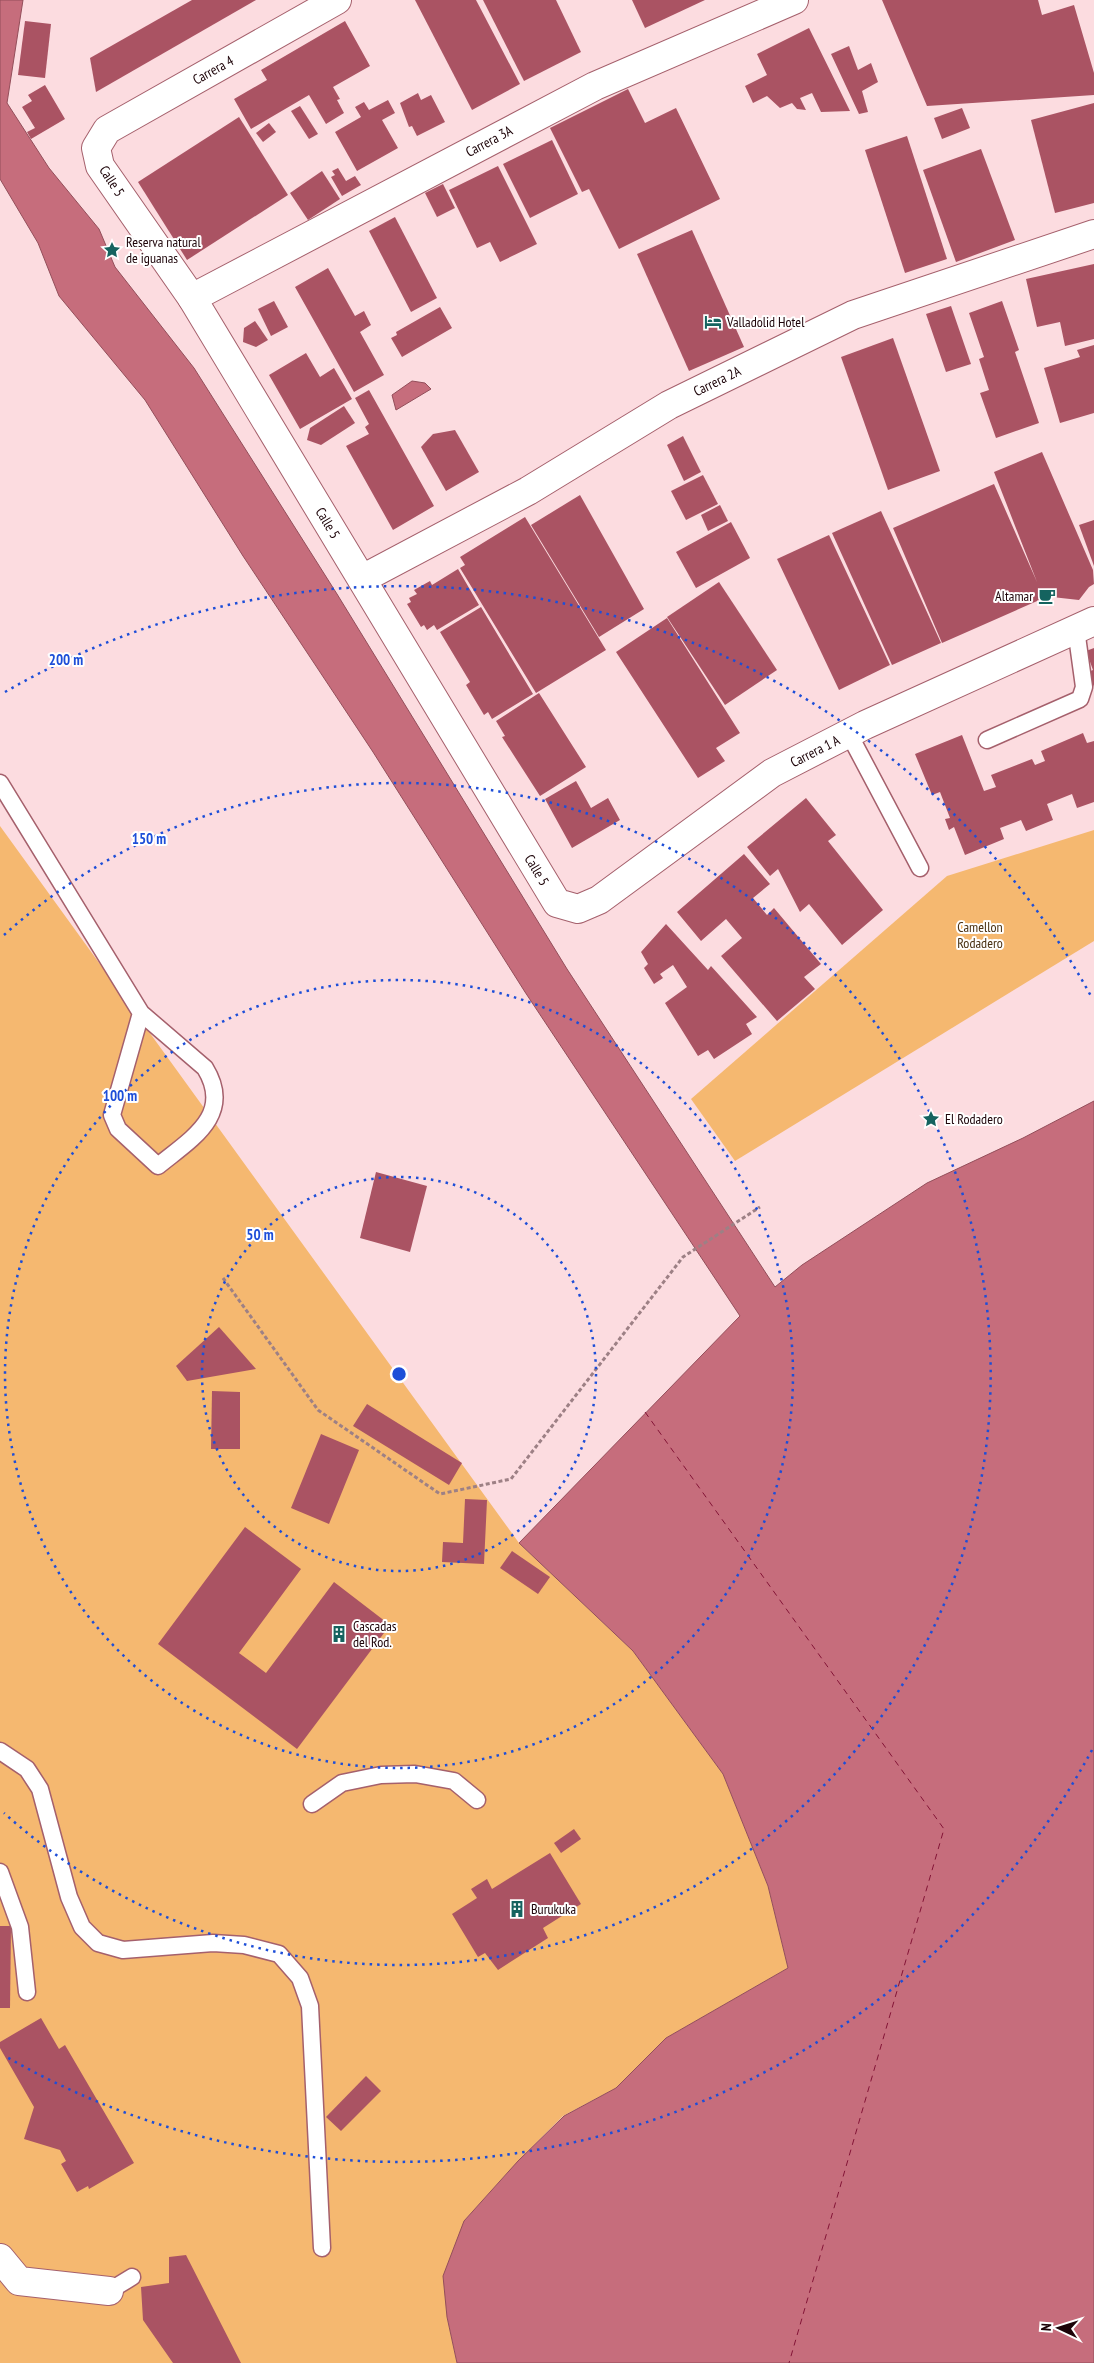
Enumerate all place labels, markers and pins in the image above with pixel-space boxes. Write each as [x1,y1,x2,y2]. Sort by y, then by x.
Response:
place label: Reserva natural de iguanas [126,233,201,267]
place icon: Reserva natural de iguanas [102,240,122,260]
hotel icon: Valladolid Hotel [703,312,723,332]
place label: Valladolid Hotel [726,313,805,331]
cafe icon: Altamar [1037,586,1057,606]
place label: Altamar [995,587,1033,605]
place icon: El Rodadero [921,1109,941,1129]
place label: El Rodadero [945,1110,1003,1128]
centre of rings [390,1365,408,1383]
place label: Cascadas del Rod. [353,1617,397,1651]
building icon: Cascadas del Rod. [329,1624,349,1644]
building icon: Burukuka [507,1899,527,1919]
place label: Burukuka [531,1900,576,1918]

